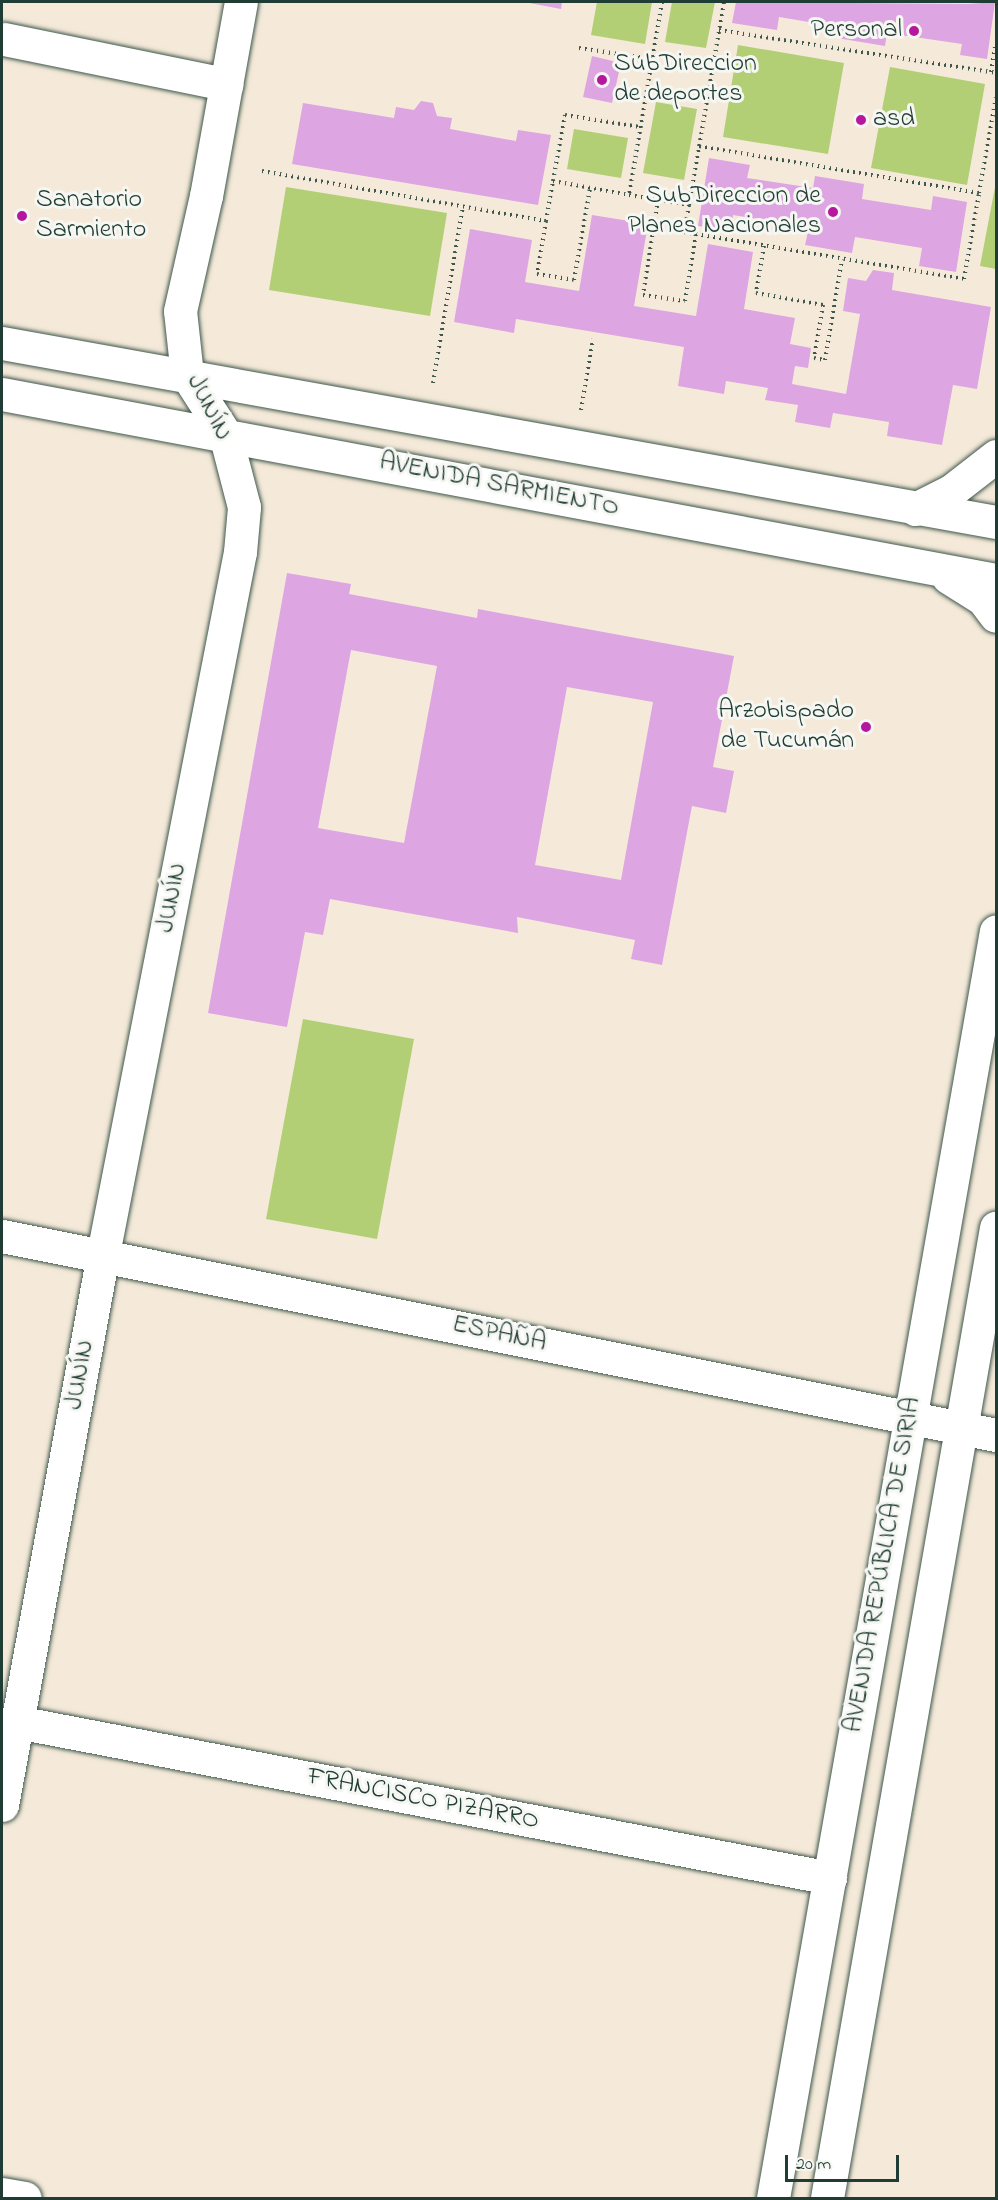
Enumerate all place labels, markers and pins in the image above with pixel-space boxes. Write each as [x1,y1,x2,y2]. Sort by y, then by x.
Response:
place label: Personal [811,15,902,47]
marker: Personal [907,24,921,38]
place label: SubDireccion de deportes [614,49,757,110]
marker: SubDireccion de deportes [595,73,609,87]
place label: asd [873,104,915,136]
marker: asd [854,113,868,127]
place label: SubDireccion de Planes Nacionales [627,181,821,243]
place label: Sanatorio Sarmiento [36,185,146,246]
marker: SubDireccion de Planes Nacionales [826,205,840,219]
marker: Sanatorio Sarmiento [13,207,31,225]
place label: Arzobispado de Tucumán [718,696,854,758]
marker: Arzobispado de Tucumán [859,720,873,734]

